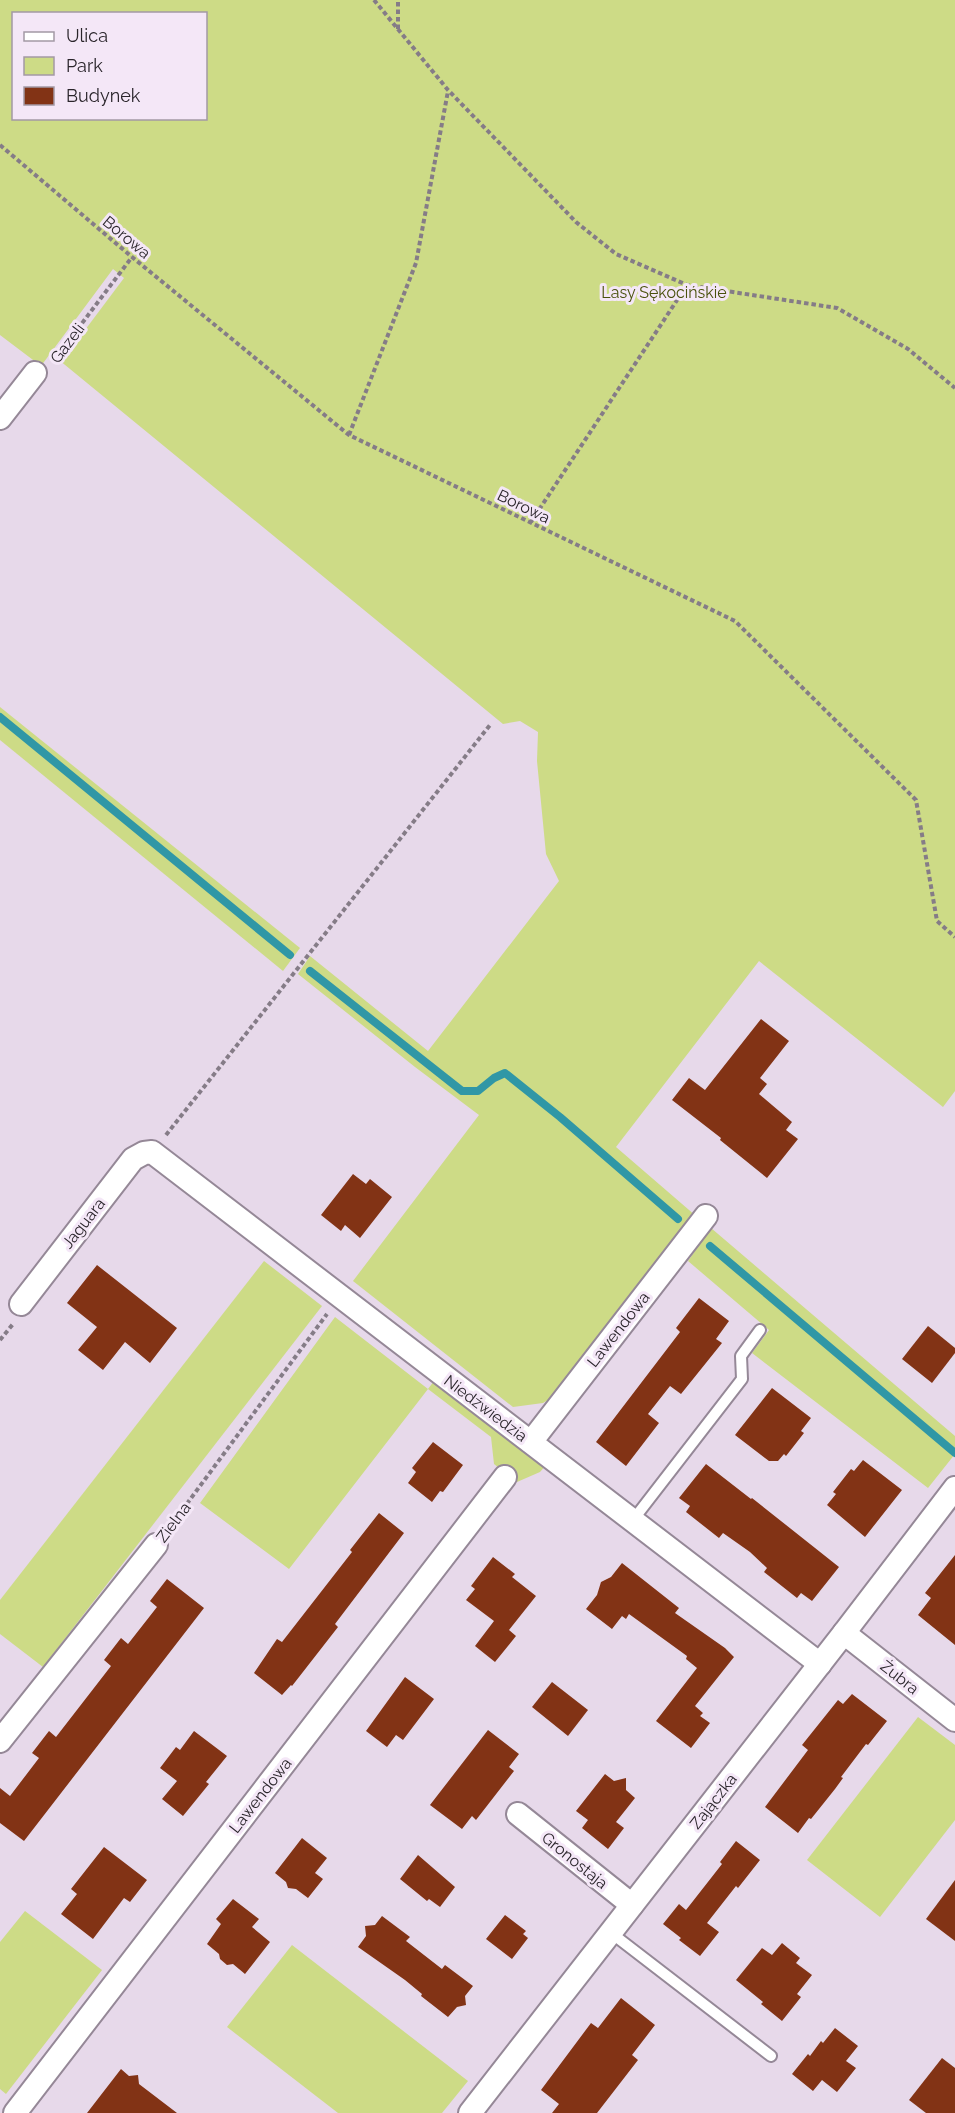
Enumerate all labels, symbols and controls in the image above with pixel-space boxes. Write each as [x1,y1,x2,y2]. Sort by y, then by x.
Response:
legend [12,12,207,120]
text: Ulica [66,25,108,46]
text: Park [66,55,103,76]
text: Budynek [66,85,141,106]
street label: Borowa [99,212,154,263]
park label: Lasy Sękocińskie [601,283,727,302]
street label: Gazeli [46,320,89,367]
street label: Borowa [494,486,553,527]
street label: Jaguara [58,1194,109,1252]
street label: Lawendowa [583,1288,654,1371]
street label: Niedźwiedzia [440,1371,531,1446]
street label: Zielna [152,1498,195,1546]
street label: Żubra [877,1656,923,1698]
street label: Lawendowa [225,1754,296,1837]
street label: Zajączka [686,1770,741,1833]
street label: Gronostaja [538,1828,611,1893]

